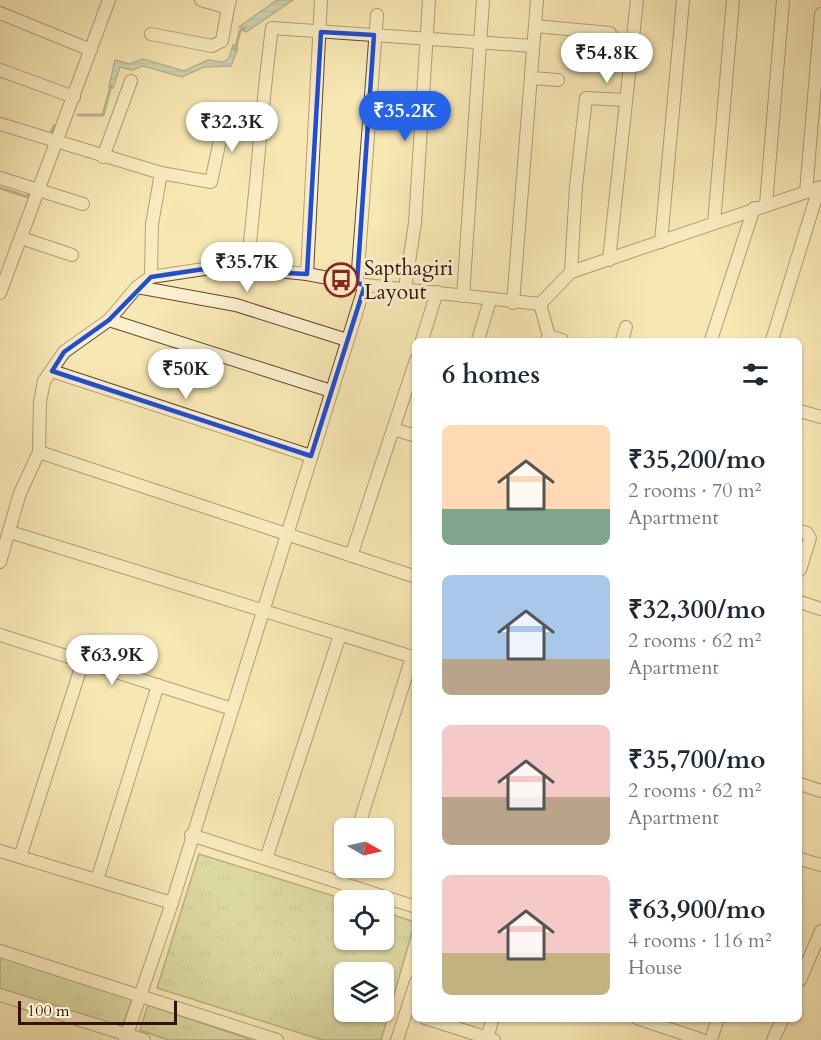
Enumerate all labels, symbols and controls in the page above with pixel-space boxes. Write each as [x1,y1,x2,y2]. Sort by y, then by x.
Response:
pin: ₹54.8K [558,33,656,84]
text: ₹54.8K [575,39,639,66]
pin: ₹35.2K [356,91,454,142]
text: ₹35.2K [373,97,437,124]
pin: ₹32.3K [183,102,281,153]
text: ₹32.3K [200,108,264,135]
pin: ₹35.7K [198,242,296,293]
text: ₹35.7K [215,248,279,275]
place label: Sapthagiri Layout [364,254,453,307]
bus stop icon: Sapthagiri Layout [323,262,359,298]
pin: ₹50K [150,349,222,400]
text: ₹50K [162,355,210,382]
text: 6 homes [442,357,540,392]
icon: filters [739,358,772,391]
text: ₹35,200/mo [628,442,765,477]
icon: home [490,449,562,521]
text: 2 rooms · 70 m² [628,477,761,504]
text: Apartment [628,504,719,531]
text: ₹32,300/mo [628,592,765,627]
icon: home [490,599,562,671]
text: 2 rooms · 62 m² [628,627,761,654]
pin: ₹63.9K [63,635,161,686]
text: ₹63.9K [80,641,144,668]
text: Apartment [628,654,719,681]
text: ₹35,700/mo [628,742,765,777]
icon: home [490,749,562,821]
text: 2 rooms · 62 m² [628,777,761,804]
text: Apartment [628,804,719,831]
north arrow [334,818,394,878]
map controls [334,818,394,1022]
button: locate [334,890,394,950]
text: ₹63,900/mo [628,892,765,927]
icon: home [490,899,562,971]
text: 4 rooms · 116 m² [628,927,772,954]
text: House [628,954,682,981]
button: layers [334,962,394,1022]
scale bar [18,998,177,1026]
text: 100 m [27,1000,69,1022]

